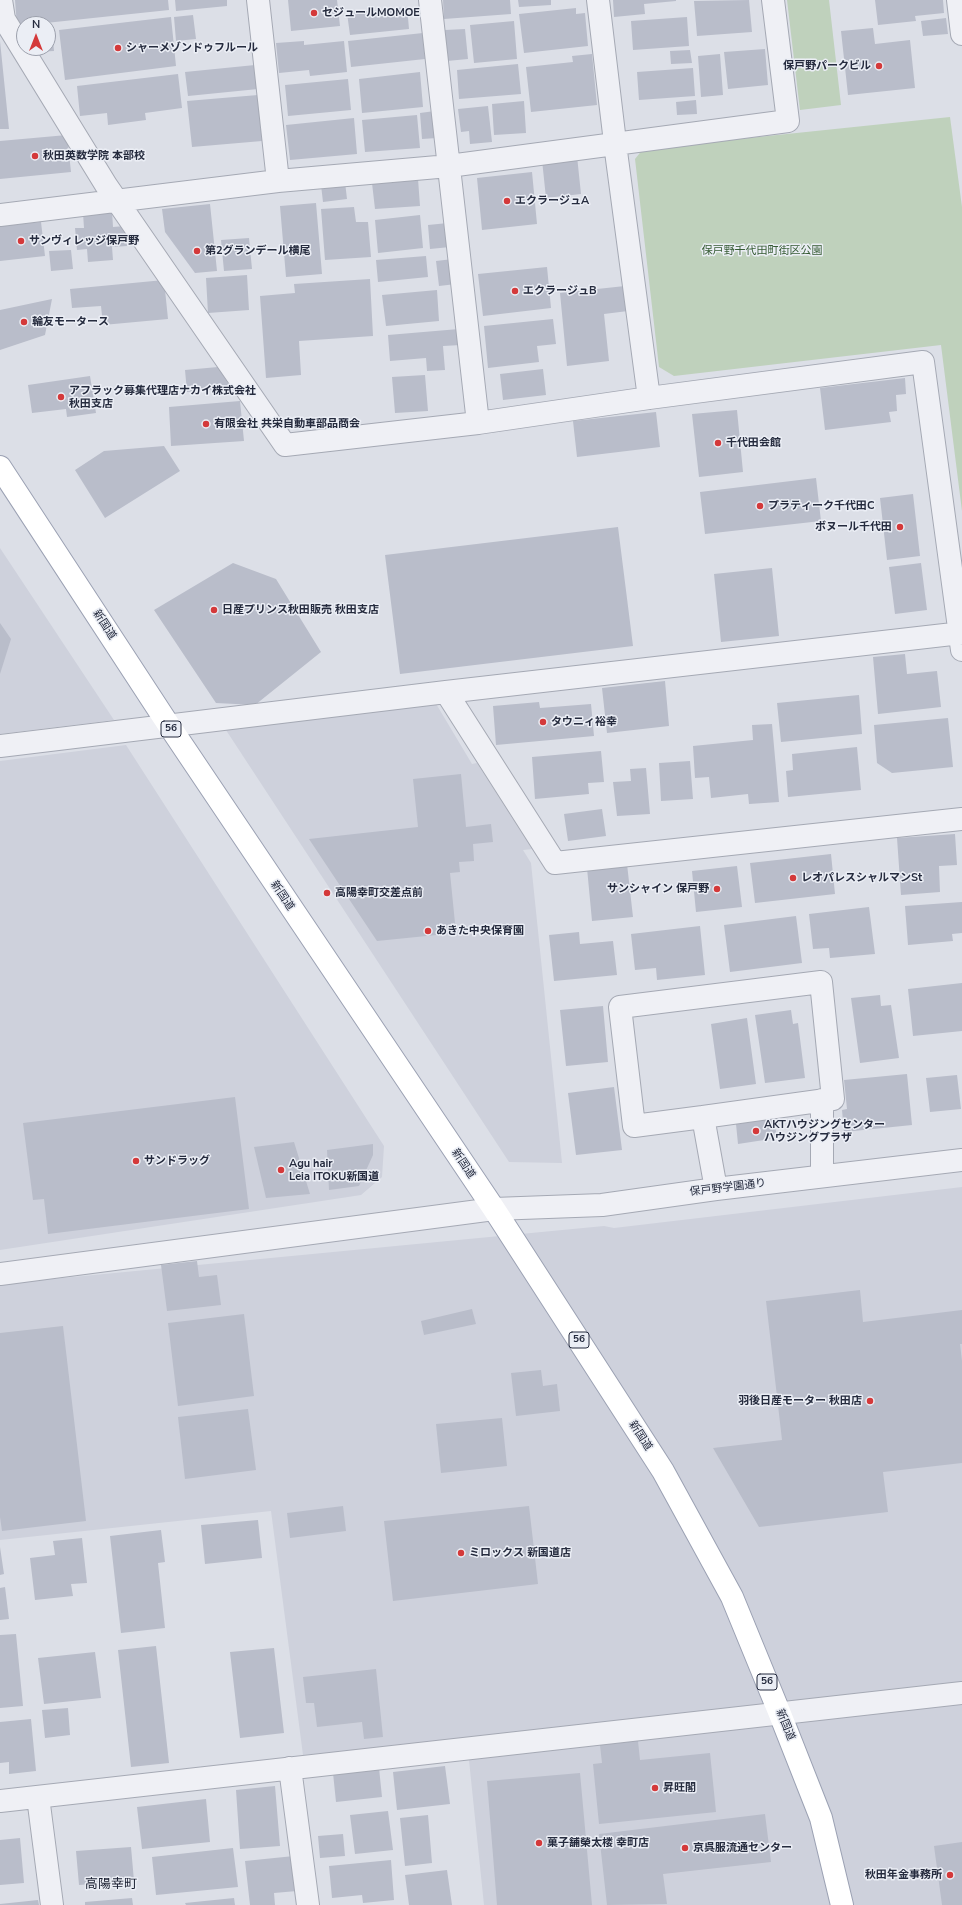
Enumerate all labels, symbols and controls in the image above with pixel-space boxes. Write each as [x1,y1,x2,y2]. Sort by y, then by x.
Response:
place label: セジュールMOMOE [322,6,420,20]
marker: セジュールMOMOE [309,8,319,18]
north arrow [16,16,56,56]
text: N [32,17,40,32]
place label: シャーメゾンドゥフルール [126,41,258,55]
marker: シャーメゾンドゥフルール [113,43,123,53]
place label: 保戸野パークビル [783,59,871,73]
marker: 保戸野パークビル [874,61,884,71]
place label: 秋田英数学院 本部校 [43,149,145,163]
marker: 秋田英数学院 本部校 [30,151,40,161]
place label: エクラージュA [515,194,589,208]
marker: エクラージュA [502,196,512,206]
place label: サンヴィレッジ保戸野 [29,234,139,248]
marker: サンヴィレッジ保戸野 [16,236,26,246]
place label: 第2グランデール横尾 [205,244,311,258]
park label: 保戸野千代田町街区公園 [702,244,822,258]
marker: 第2グランデール横尾 [192,246,202,256]
place label: エクラージュB [523,284,597,298]
marker: エクラージュB [510,286,520,296]
place label: 輪友モータース [32,315,109,329]
marker: 輪友モータース [19,317,29,327]
place label: アフラック募集代理店ナカイ株式会社 秋田支店 [69,384,256,410]
marker: アフラック募集代理店ナカイ株式会社 秋田支店 [56,392,66,402]
place label: 有限会社 共栄自動車部品商会 [214,417,360,431]
marker: 有限会社 共栄自動車部品商会 [201,419,211,429]
place label: 千代田会館 [726,436,781,450]
marker: 千代田会館 [713,438,723,448]
place label: プラティーク千代田C [768,499,874,513]
marker: プラティーク千代田C [755,501,765,511]
place label: ボヌール千代田 [815,520,892,534]
marker: ボヌール千代田 [895,522,905,532]
place label: 日産プリンス秋田販売 秋田支店 [222,603,379,617]
marker: 日産プリンス秋田販売 秋田支店 [209,605,219,615]
street label: 新国道 [89,608,119,642]
place label: タウニィ裕幸 [551,715,617,729]
marker: タウニィ裕幸 [538,717,548,727]
road number: 56 [161,721,181,737]
place label: レオパレスシャルマンSt [801,871,922,885]
marker: レオパレスシャルマンSt [788,873,798,883]
street label: 新国道 [267,879,297,913]
place label: サンシャイン 保戸野 [607,882,709,896]
marker: サンシャイン 保戸野 [712,884,722,894]
place label: 高陽幸町交差点前 [335,886,423,900]
marker: 高陽幸町交差点前 [322,888,332,898]
place label: あきた中央保育園 [436,924,524,938]
marker: あきた中央保育園 [423,926,433,936]
place label: AKTハウジングセンター ハウジングプラザ [764,1118,885,1144]
marker: AKTハウジングセンター ハウジングプラザ [751,1126,761,1136]
street label: 新国道 [448,1147,478,1181]
place label: サンドラッグ [144,1154,210,1168]
marker: サンドラッグ [131,1156,141,1166]
place label: Agu hair Leia ITOKU新国道 [289,1157,379,1183]
marker: Agu hair Leia ITOKU新国道 [276,1165,286,1175]
street label: 保戸野学園通り [689,1177,767,1199]
road number: 56 [569,1332,589,1348]
place label: 羽後日産モーター 秋田店 [738,1394,862,1408]
marker: 羽後日産モーター 秋田店 [865,1396,875,1406]
street label: 新国道 [625,1419,655,1453]
place label: ミロックス 新国道店 [469,1546,571,1560]
marker: ミロックス 新国道店 [456,1548,466,1558]
road number: 56 [757,1674,777,1690]
street label: 新国道 [773,1707,797,1743]
place label: 昇旺閣 [663,1781,696,1795]
marker: 昇旺閣 [650,1783,660,1793]
place label: 菓子舗榮太楼 幸町店 [547,1836,649,1850]
marker: 菓子舗榮太楼 幸町店 [534,1838,544,1848]
place label: 京呉服流通センター [693,1841,792,1855]
marker: 京呉服流通センター [680,1843,690,1853]
place label: 秋田年金事務所 [865,1868,942,1882]
marker: 秋田年金事務所 [945,1870,955,1880]
district label: 高陽幸町 [85,1877,137,1893]

